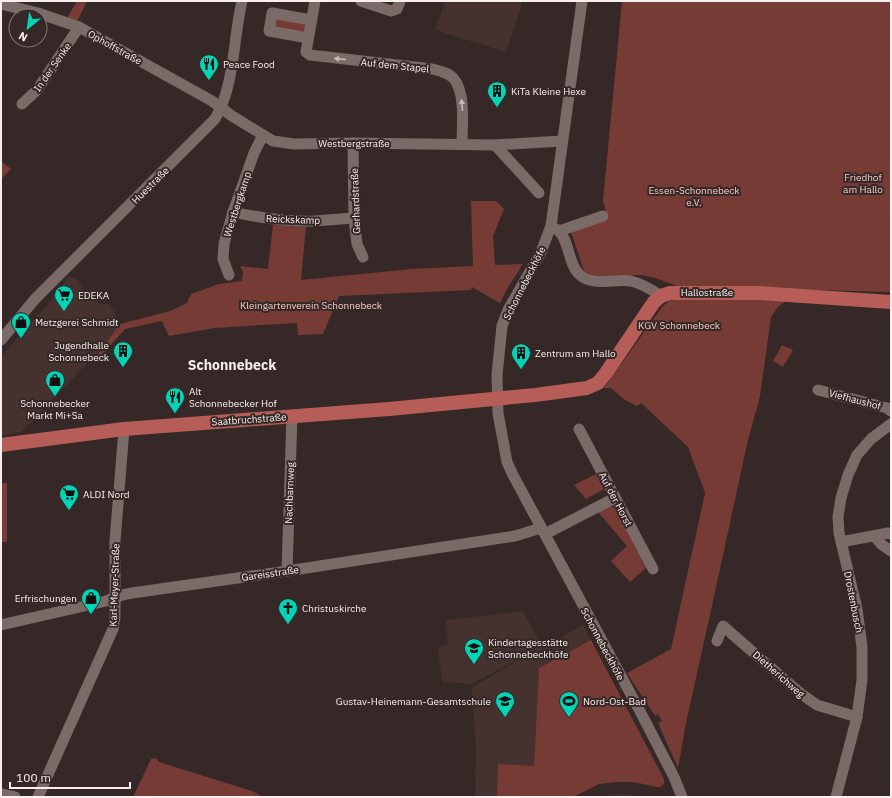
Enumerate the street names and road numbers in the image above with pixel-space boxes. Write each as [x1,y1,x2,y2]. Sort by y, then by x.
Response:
street label: Ophoffstraße [85,27,144,68]
street label: In der Senke [31,40,74,94]
street label: Auf dem Stapel [360,55,430,76]
street label: Westbergstraße [318,137,390,150]
street label: Huestraße [129,164,172,207]
street label: Gerhardstraße [348,167,363,234]
street label: Westbergkamp [221,170,254,238]
street label: Reickskamp [266,212,321,227]
street label: Schonnebeckhöfe [500,244,549,322]
street label: Hallostraße [681,286,734,299]
street label: Viefhaushof [827,386,883,413]
street label: Saatbruchstraße [211,410,287,429]
street label: Nachbarnweg [282,461,297,524]
street label: Auf der Horst [596,470,636,529]
street label: Karl-Meyer-Straße [107,543,122,627]
street label: Gareisstraße [241,563,300,584]
street label: Drostenbusch [841,570,866,634]
street label: Schonnebeckhöfe [578,606,627,683]
street label: Dietherichweg [750,648,808,701]

